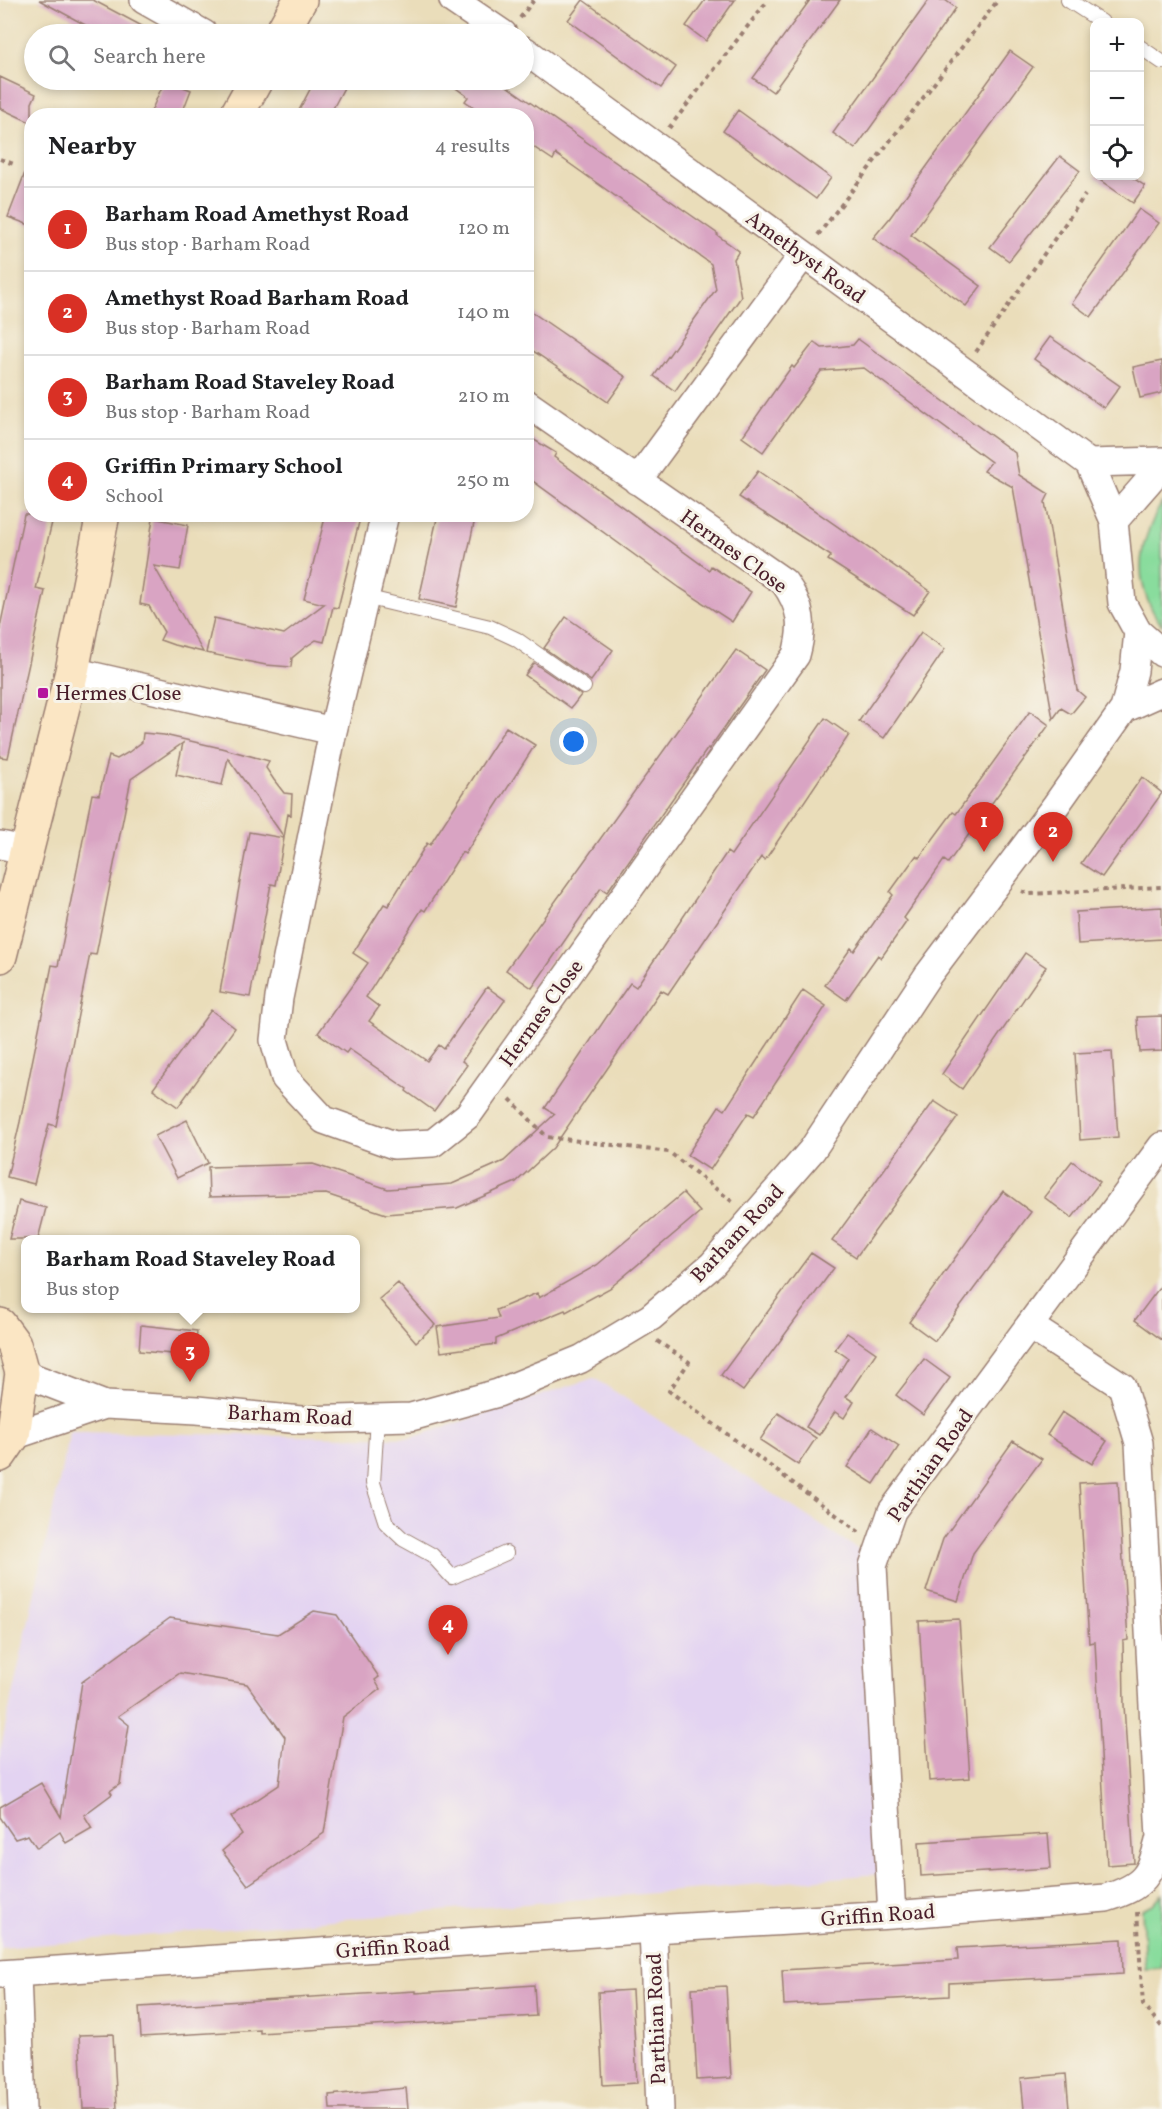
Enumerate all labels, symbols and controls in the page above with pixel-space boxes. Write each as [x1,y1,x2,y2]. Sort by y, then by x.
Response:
map controls [1090,18,1144,180]
button: + [1090,18,1144,72]
search box [24,24,534,90]
icon: search [45,41,78,74]
text: Search here [93,42,206,73]
button: − [1090,72,1144,126]
button: locate [1090,126,1144,180]
text: Nearby [48,129,137,165]
text: 4 results [435,133,510,161]
text: Barham Road Amethyst Road [105,200,409,231]
street label: Amethyst Road [739,205,871,312]
text: 1 [63,215,72,243]
text: 120 m [458,215,510,243]
text: Bus stop · Barham Road [105,231,310,259]
text: Amethyst Road Barham Road [105,284,409,315]
text: 2 [62,299,73,327]
text: 140 m [457,299,510,327]
text: Bus stop · Barham Road [105,315,310,343]
text: Barham Road Staveley Road [105,368,395,399]
text: 3 [62,383,73,411]
text: 210 m [458,383,510,411]
text: Bus stop · Barham Road [105,399,310,427]
text: Griffin Primary School [105,452,343,483]
text: 4 [61,467,74,495]
text: 250 m [456,467,510,495]
text: School [105,483,163,511]
street label: Hermes Close [673,503,793,601]
place label: Hermes Close [55,680,181,709]
marker: Hermes Close [36,686,50,700]
your location [559,727,588,756]
pin: 1 [964,802,1004,852]
pin: 2 [1034,812,1072,862]
street label: Hermes Close [493,954,591,1074]
street label: Barham Road [685,1178,792,1290]
popup [21,1235,360,1313]
text: Barham Road Staveley Road [46,1245,335,1276]
text: Bus stop [46,1276,119,1304]
pin: 3 [170,1332,210,1382]
street label: Barham Road [226,1399,353,1434]
street label: Parthian Road [881,1403,981,1528]
pin: 4 [428,1606,468,1655]
street label: Griffin Road [820,1898,936,1935]
street label: Griffin Road [335,1930,451,1967]
street label: Parthian Road [641,1952,674,2086]

